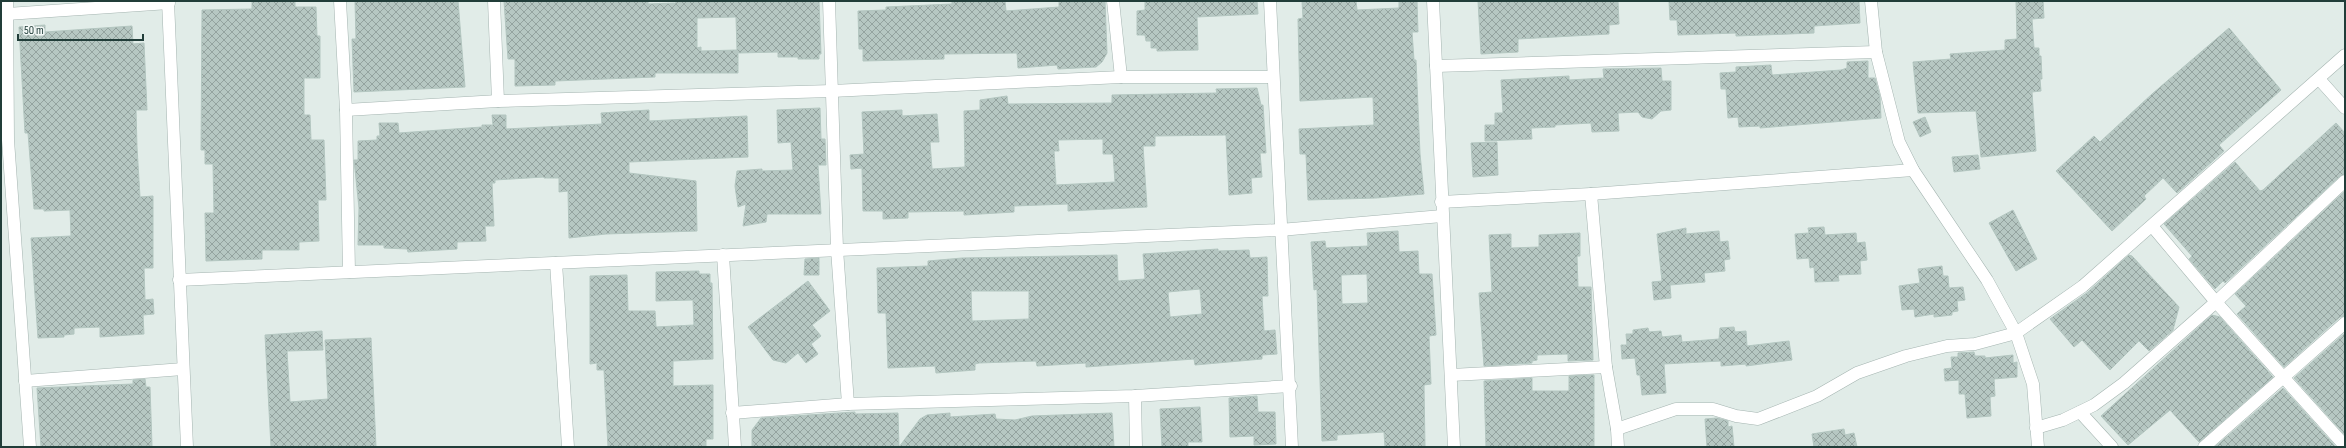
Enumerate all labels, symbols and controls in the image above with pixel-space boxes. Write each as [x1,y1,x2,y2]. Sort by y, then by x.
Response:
scale bar [18,16,143,42]
text: 50 m [24,23,44,38]

